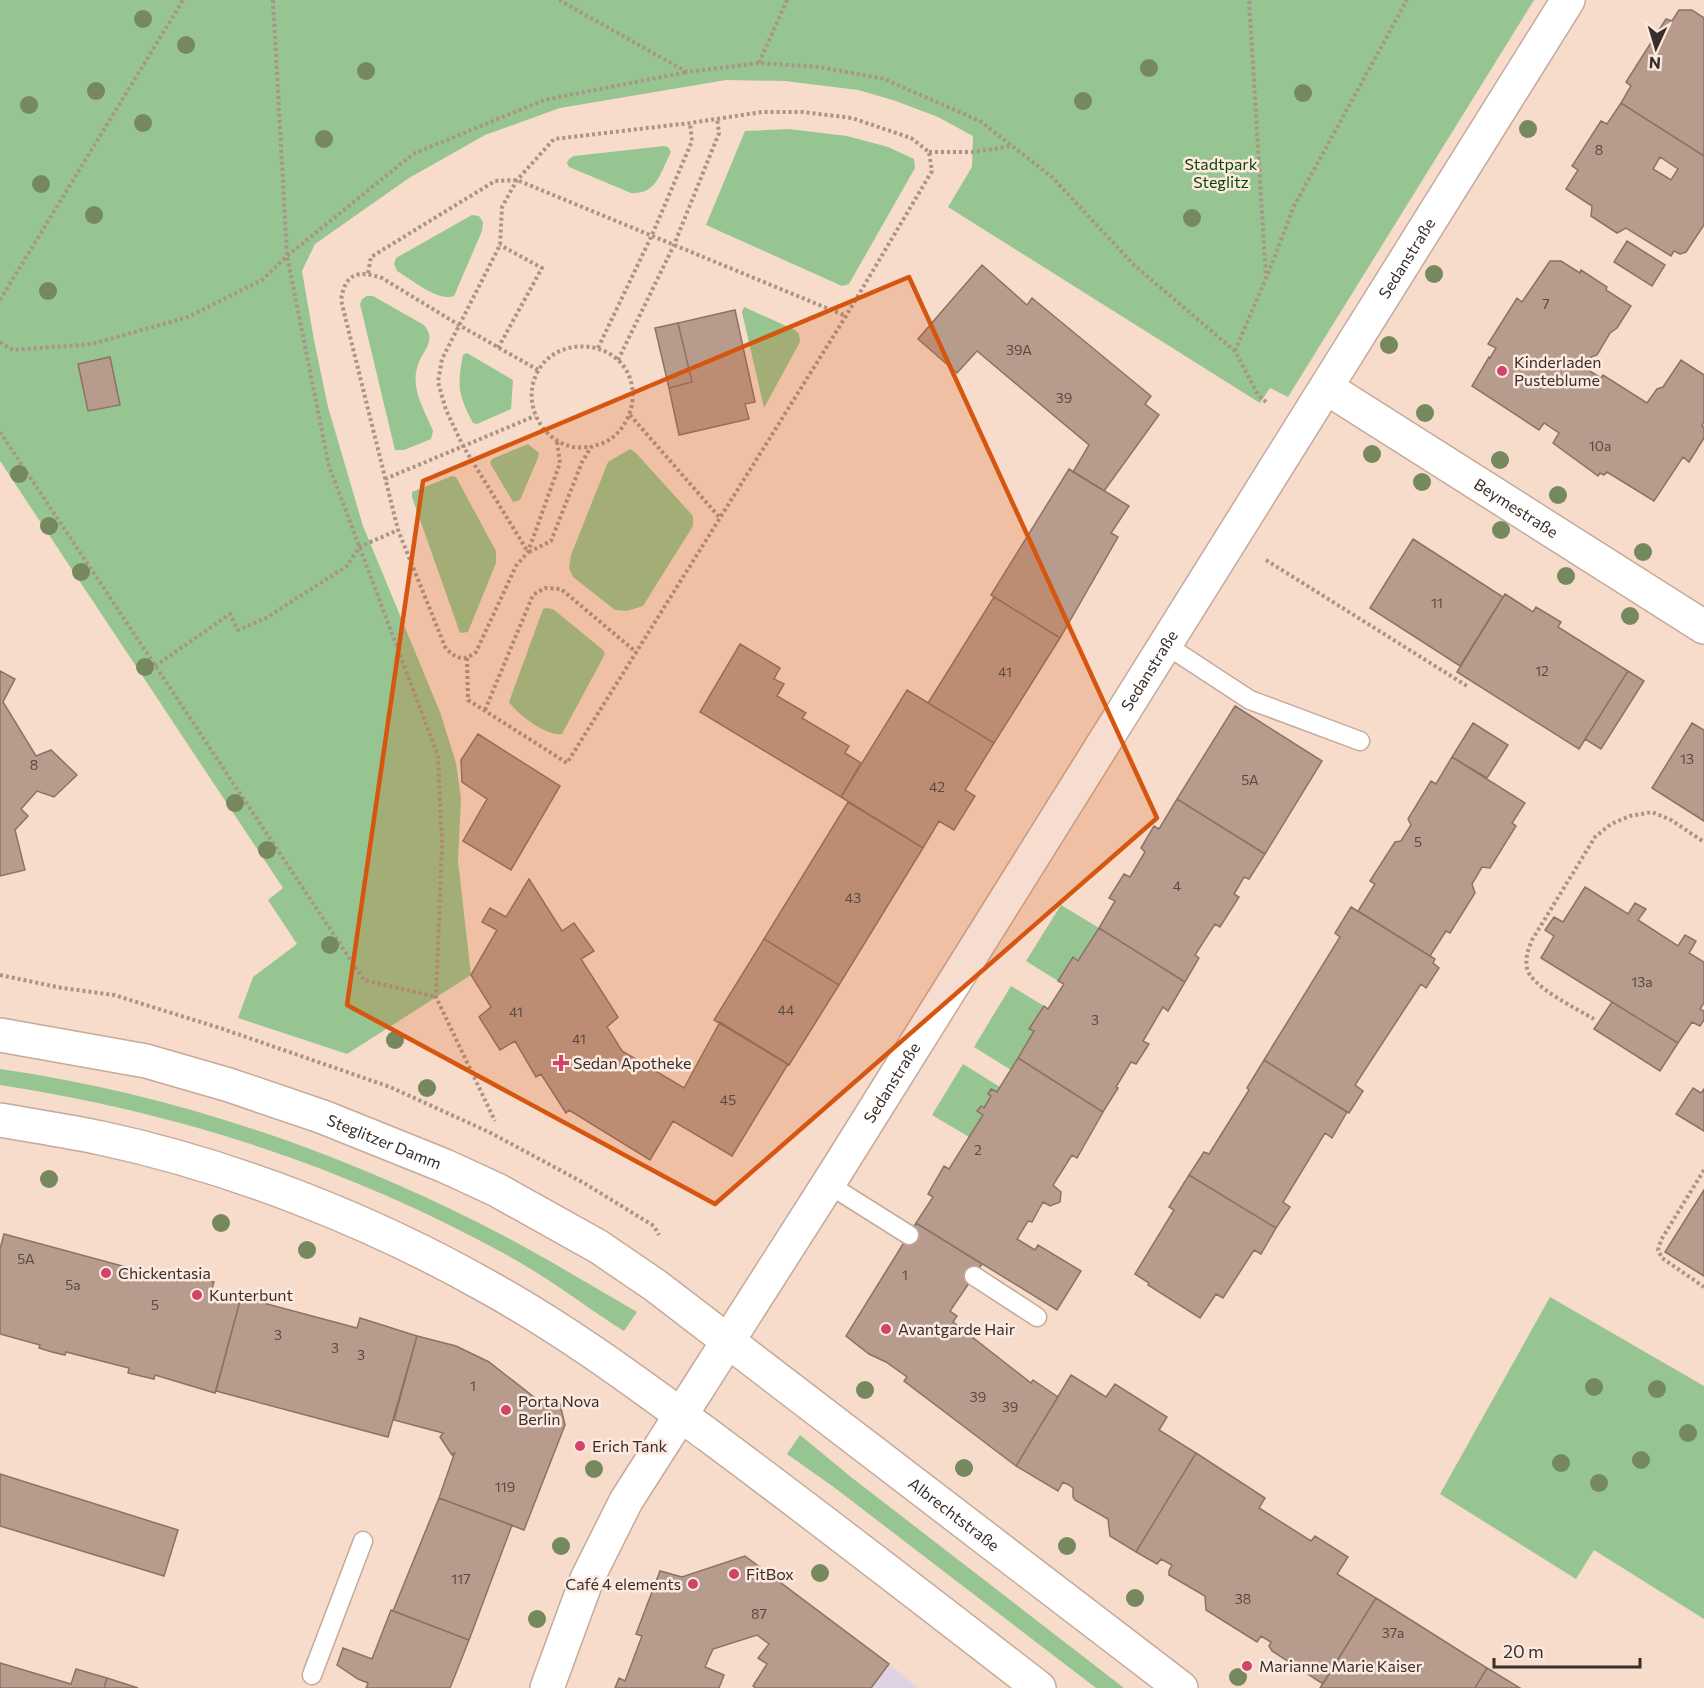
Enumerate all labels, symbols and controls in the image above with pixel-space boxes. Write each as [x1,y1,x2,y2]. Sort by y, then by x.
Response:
north arrow [1626,18,1686,78]
text: N [1648,54,1662,73]
house number: 8 [1595,141,1603,158]
park label: Stadtpark Steglitz [1185,154,1258,191]
street label: Sedanstraße [1374,214,1438,302]
house number: 7 [1542,295,1550,312]
house number: 39A [1006,341,1032,358]
place label: Kinderladen Pusteblume [1514,352,1601,389]
marker: Kinderladen Pusteblume [1495,364,1509,378]
house number: 39 [1056,389,1072,406]
house number: 10a [1589,437,1611,454]
street label: Beymestraße [1471,474,1562,541]
house number: 11 [1431,594,1443,611]
street label: Sedanstraße [1117,626,1181,714]
house number: 12 [1535,662,1549,679]
house number: 41 [998,663,1012,680]
house number: 13 [1680,750,1694,767]
house number: 8 [30,756,38,773]
house number: 5A [1241,771,1259,788]
house number: 42 [929,778,945,795]
house number: 5 [1414,833,1422,850]
house number: 4 [1173,877,1182,894]
house number: 43 [845,889,861,906]
house number: 13a [1631,973,1653,990]
house number: 44 [778,1001,795,1018]
house number: 41 [509,1003,523,1020]
house number: 3 [1091,1011,1099,1028]
house number: 41 [572,1030,586,1047]
street label: Sedanstraße [859,1039,923,1126]
place label: Sedan Apotheke [573,1053,692,1072]
marker: Sedan Apotheke [554,1056,568,1070]
house number: 45 [720,1091,736,1108]
street label: Steglitzer Damm [324,1110,444,1173]
house number: 2 [974,1141,982,1158]
house number: 5A [17,1250,35,1267]
place label: Chickentasia [118,1263,211,1282]
marker: Chickentasia [99,1266,113,1280]
house number: 1 [902,1266,908,1283]
house number: 5a [65,1276,81,1293]
place label: Kunterbunt [209,1285,293,1304]
marker: Kunterbunt [190,1288,204,1302]
house number: 5 [151,1296,159,1313]
place label: Avantgarde Hair [898,1319,1016,1338]
marker: Avantgarde Hair [879,1322,893,1336]
house number: 3 [274,1326,282,1343]
house number: 3 [331,1339,339,1356]
house number: 3 [357,1346,365,1363]
house number: 1 [470,1377,476,1394]
house number: 39 [970,1388,986,1405]
place label: Porta Nova Berlin [518,1391,599,1428]
house number: 39 [1002,1398,1018,1415]
marker: Porta Nova Berlin [499,1403,513,1417]
place label: Erich Tank [592,1436,668,1455]
marker: Erich Tank [573,1439,587,1453]
street label: Albrechtstraße [905,1473,1004,1555]
house number: 119 [495,1478,515,1495]
place label: FitBox [746,1564,794,1583]
marker: FitBox [727,1567,741,1581]
house number: 117 [451,1570,471,1587]
place label: Café 4 elements [565,1574,681,1593]
marker: Café 4 elements [686,1577,700,1591]
house number: 38 [1235,1590,1251,1607]
house number: 87 [751,1605,767,1622]
house number: 37a [1382,1624,1404,1641]
scale bar [1494,1631,1640,1669]
text: 20 m [1503,1640,1544,1662]
place label: Marianne Marie Kaiser [1259,1656,1423,1675]
marker: Marianne Marie Kaiser [1240,1659,1254,1673]

